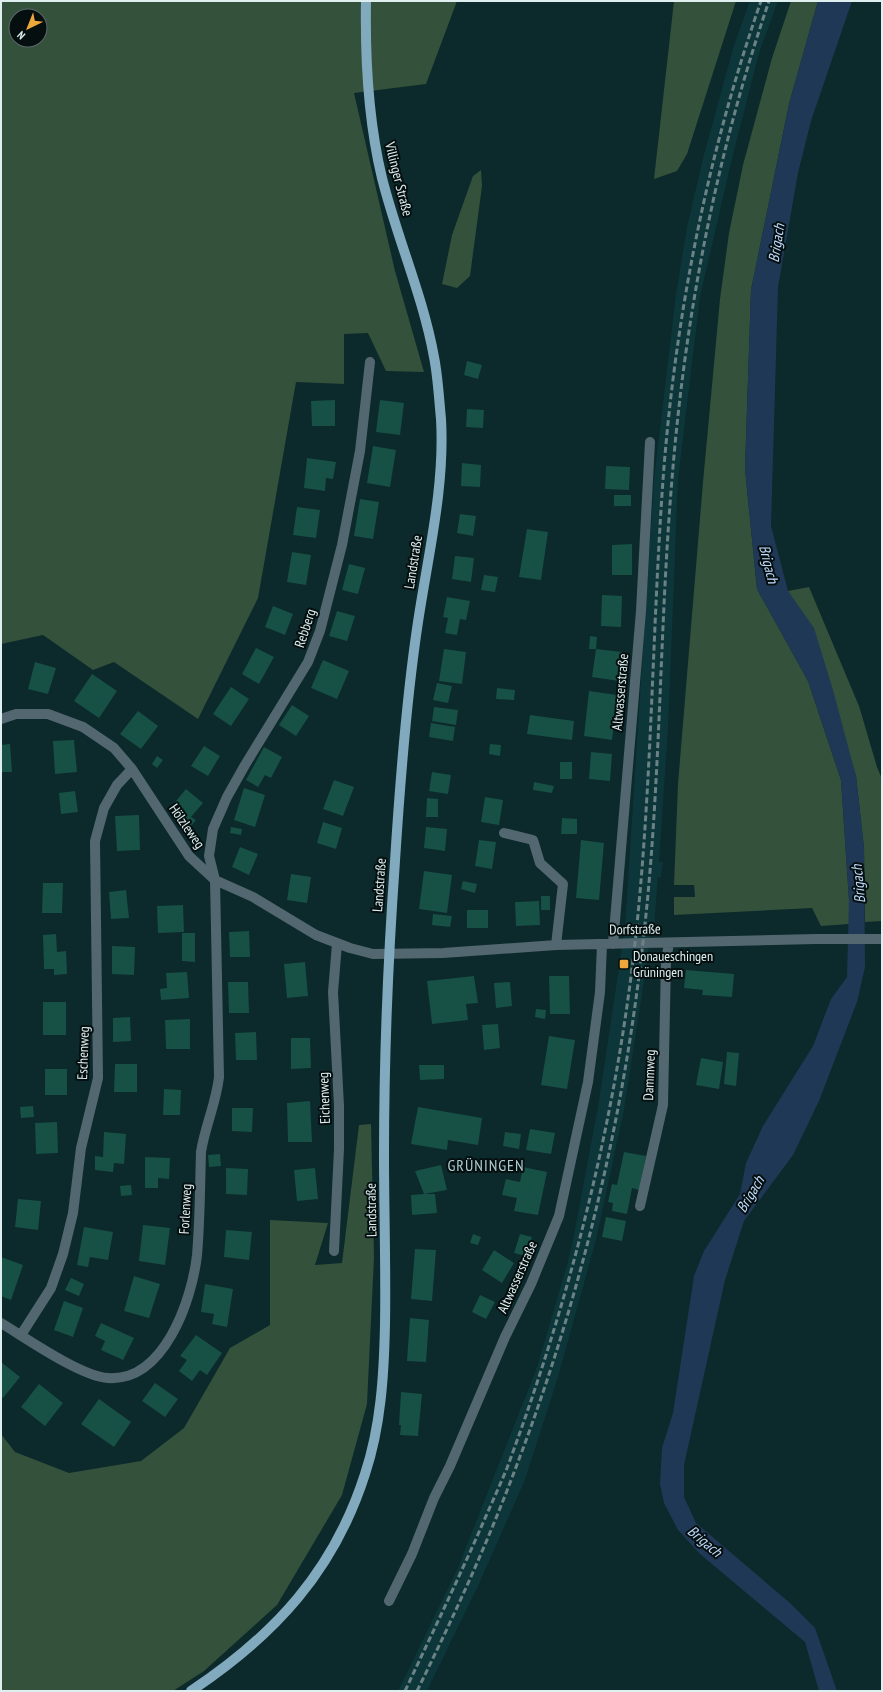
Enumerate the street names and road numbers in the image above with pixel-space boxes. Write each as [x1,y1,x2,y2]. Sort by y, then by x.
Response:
street label: Villinger Straße [381,139,417,218]
street label: Landstraße [400,534,426,590]
street label: Rebberg [290,606,320,650]
street label: Altwasserstraße [608,652,632,731]
street label: Hölzleweg [165,800,209,852]
street label: Landstraße [368,857,390,913]
street label: Dorfstraße [609,920,661,938]
street label: Eschenweg [73,1026,93,1080]
street label: Dammweg [639,1049,659,1101]
street label: Eichenweg [314,1072,334,1124]
street label: Forlenweg [175,1183,195,1235]
street label: Landstraße [362,1183,380,1237]
street label: Altwasserstraße [493,1238,541,1316]

